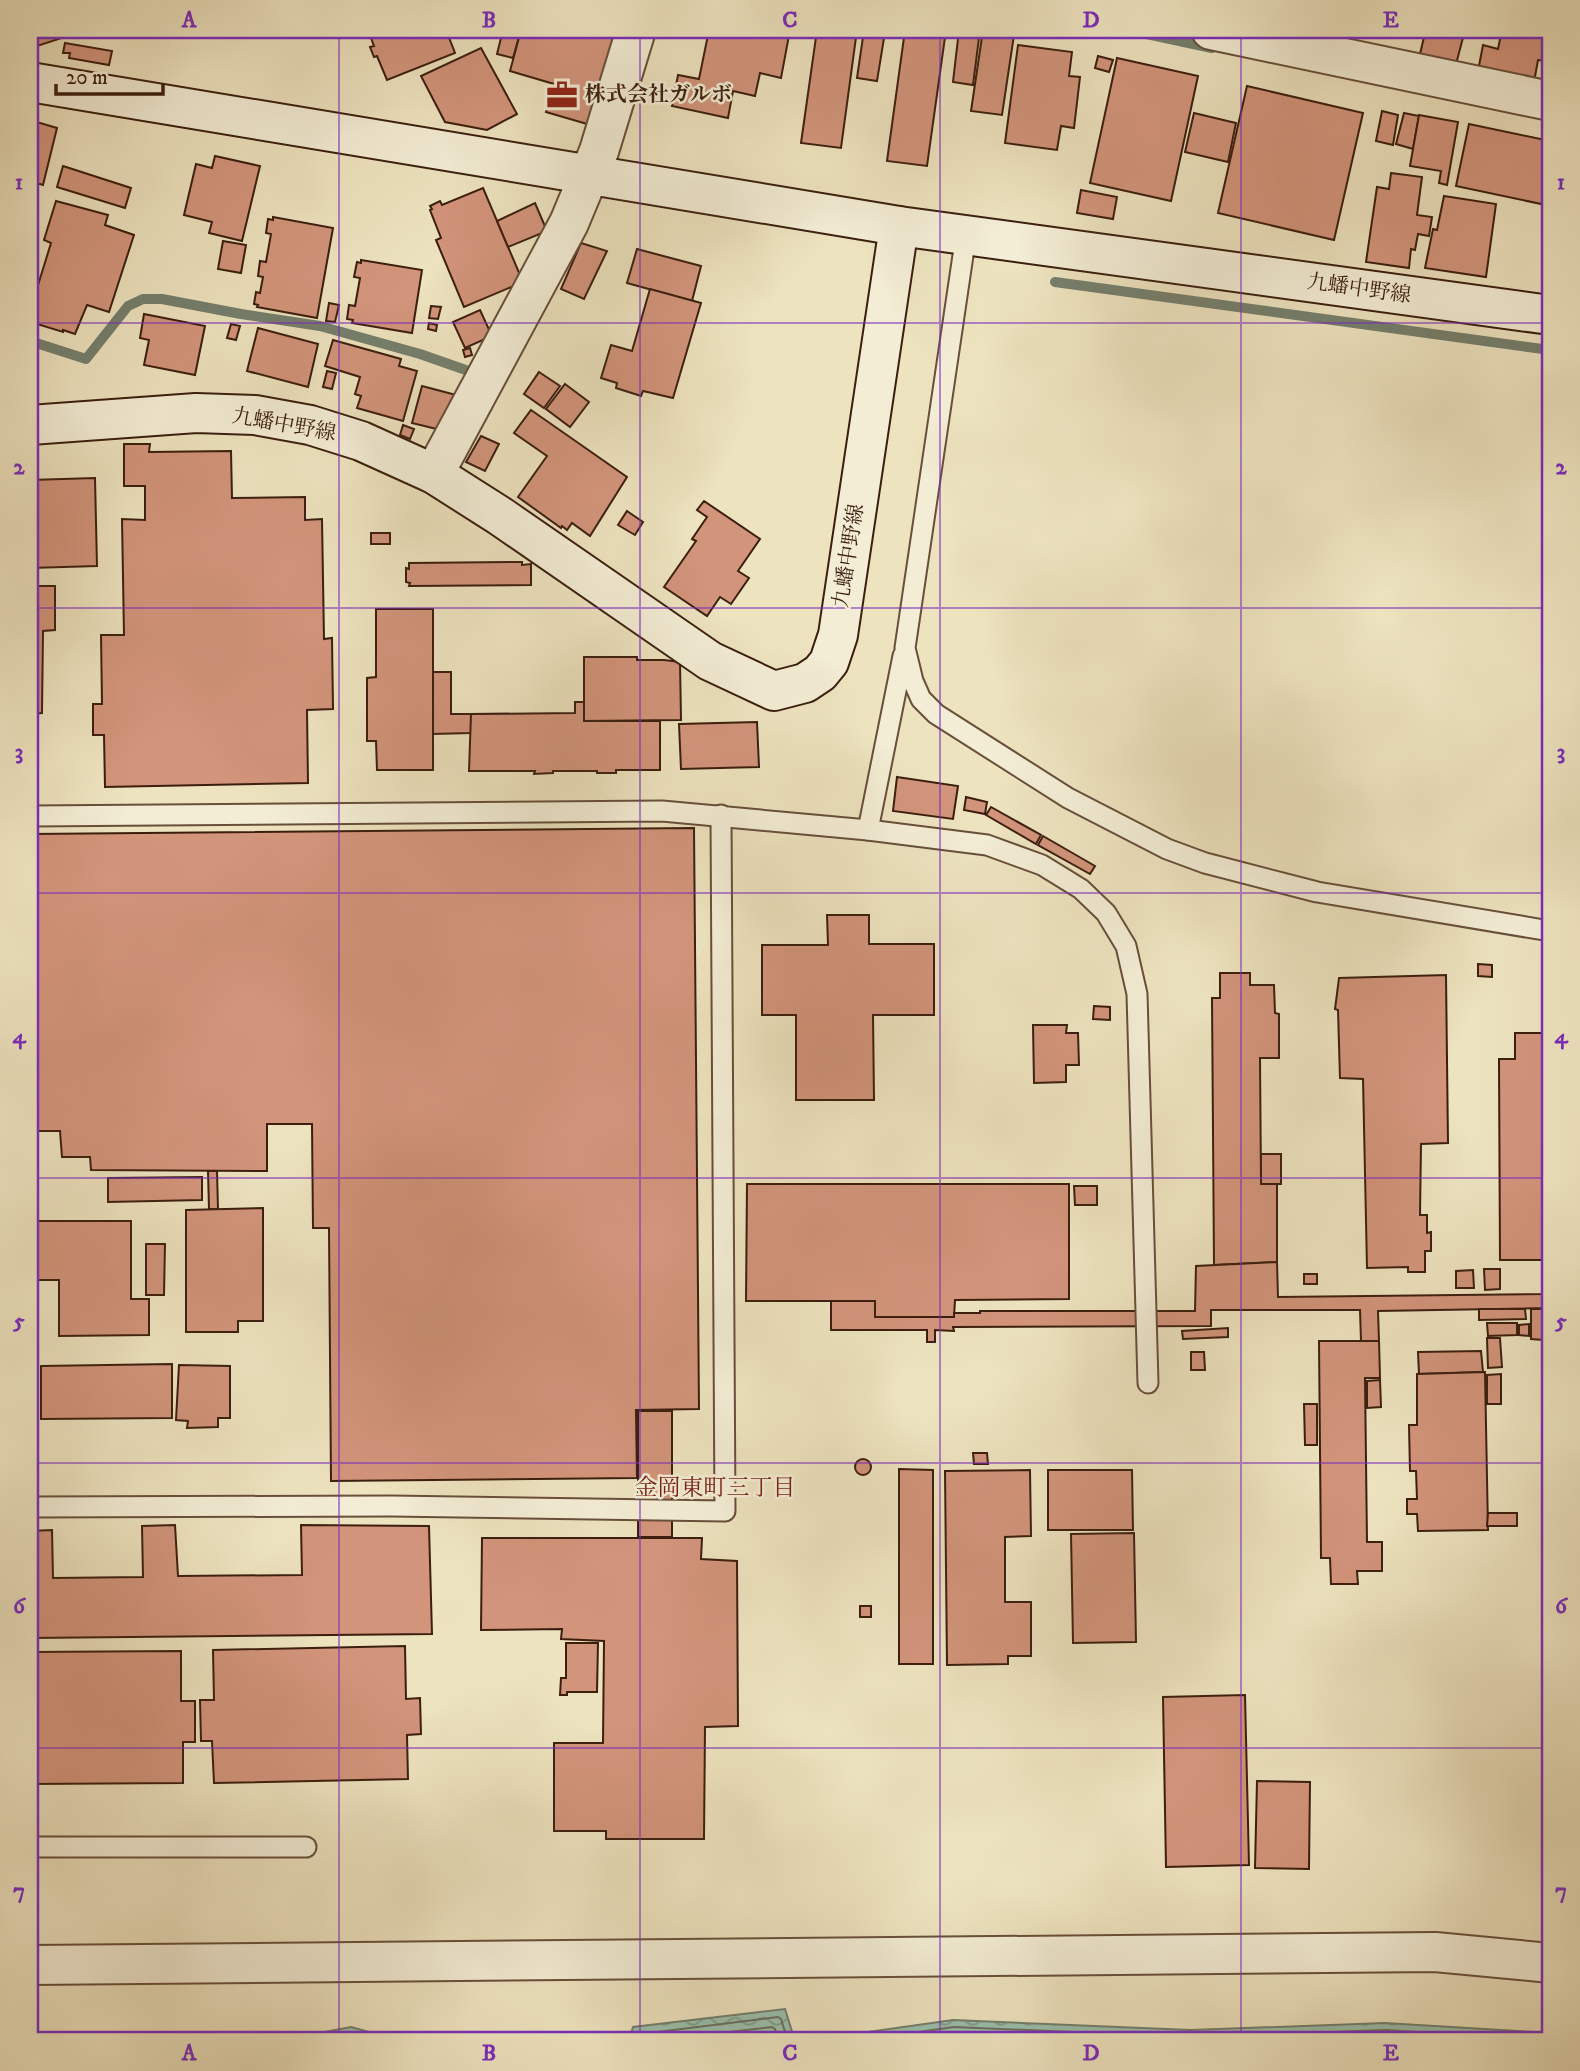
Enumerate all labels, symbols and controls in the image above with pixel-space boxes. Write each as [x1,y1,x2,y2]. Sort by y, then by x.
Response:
text: A [181,6,198,35]
text: B [482,6,496,35]
text: C [782,6,798,35]
text: D [1082,6,1100,35]
text: E [1383,6,1399,35]
scale bar [56,52,163,96]
text: 20 m [66,65,108,91]
office icon: 株式会社ガルボ [545,78,579,112]
place label: 株式会社ガルボ [585,82,732,108]
text: 1 [15,168,23,197]
text: 1 [1557,168,1565,197]
street label: 九蟠中野線 [1305,269,1413,309]
street label: 九蟠中野線 [230,403,338,447]
text: 2 [13,453,25,482]
text: 2 [1555,453,1567,482]
street label: 九蟠中野線 [828,502,870,610]
text: 3 [15,738,23,767]
text: 3 [1557,738,1565,767]
text: 4 [12,1022,27,1051]
text: 4 [1554,1022,1569,1051]
text: 5 [12,1307,25,1336]
text: 5 [1554,1307,1567,1336]
district label: 金岡東町三丁目 [635,1474,796,1503]
text: 6 [13,1592,27,1621]
text: 6 [1555,1592,1569,1621]
text: 7 [13,1877,25,1906]
text: 7 [1555,1877,1567,1906]
text: A [181,2039,198,2068]
text: B [482,2039,496,2068]
text: C [782,2039,798,2068]
text: D [1082,2039,1100,2068]
text: E [1383,2039,1399,2068]

